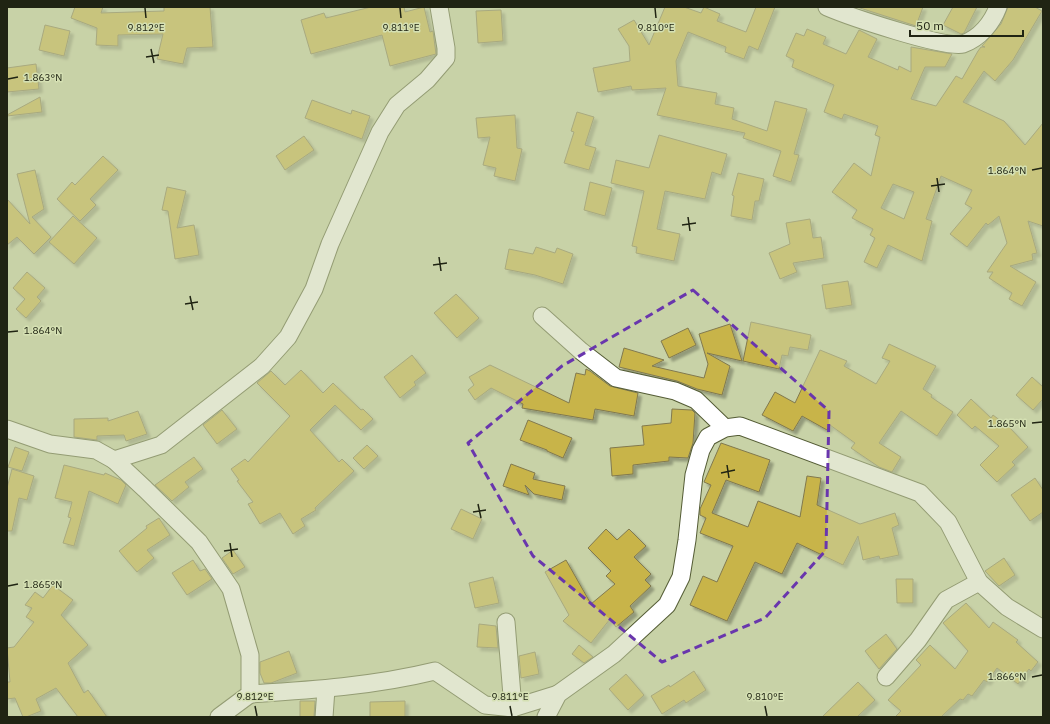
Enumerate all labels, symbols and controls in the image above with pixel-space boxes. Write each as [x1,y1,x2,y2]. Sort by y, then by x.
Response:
scale bar [910,12,1023,38]
text: 50 m [916,18,944,33]
text: 9.812°E [127,21,165,34]
text: 9.811°E [382,21,420,34]
text: 9.810°E [637,21,675,34]
text: 1.863°N [24,71,62,84]
text: 1.864°N [988,164,1026,177]
text: 1.864°N [24,324,62,337]
text: 1.865°N [988,417,1026,430]
text: 1.865°N [24,578,62,591]
text: 1.866°N [988,670,1026,683]
text: 9.812°E [236,690,274,703]
text: 9.811°E [491,690,529,703]
text: 9.810°E [746,690,784,703]

